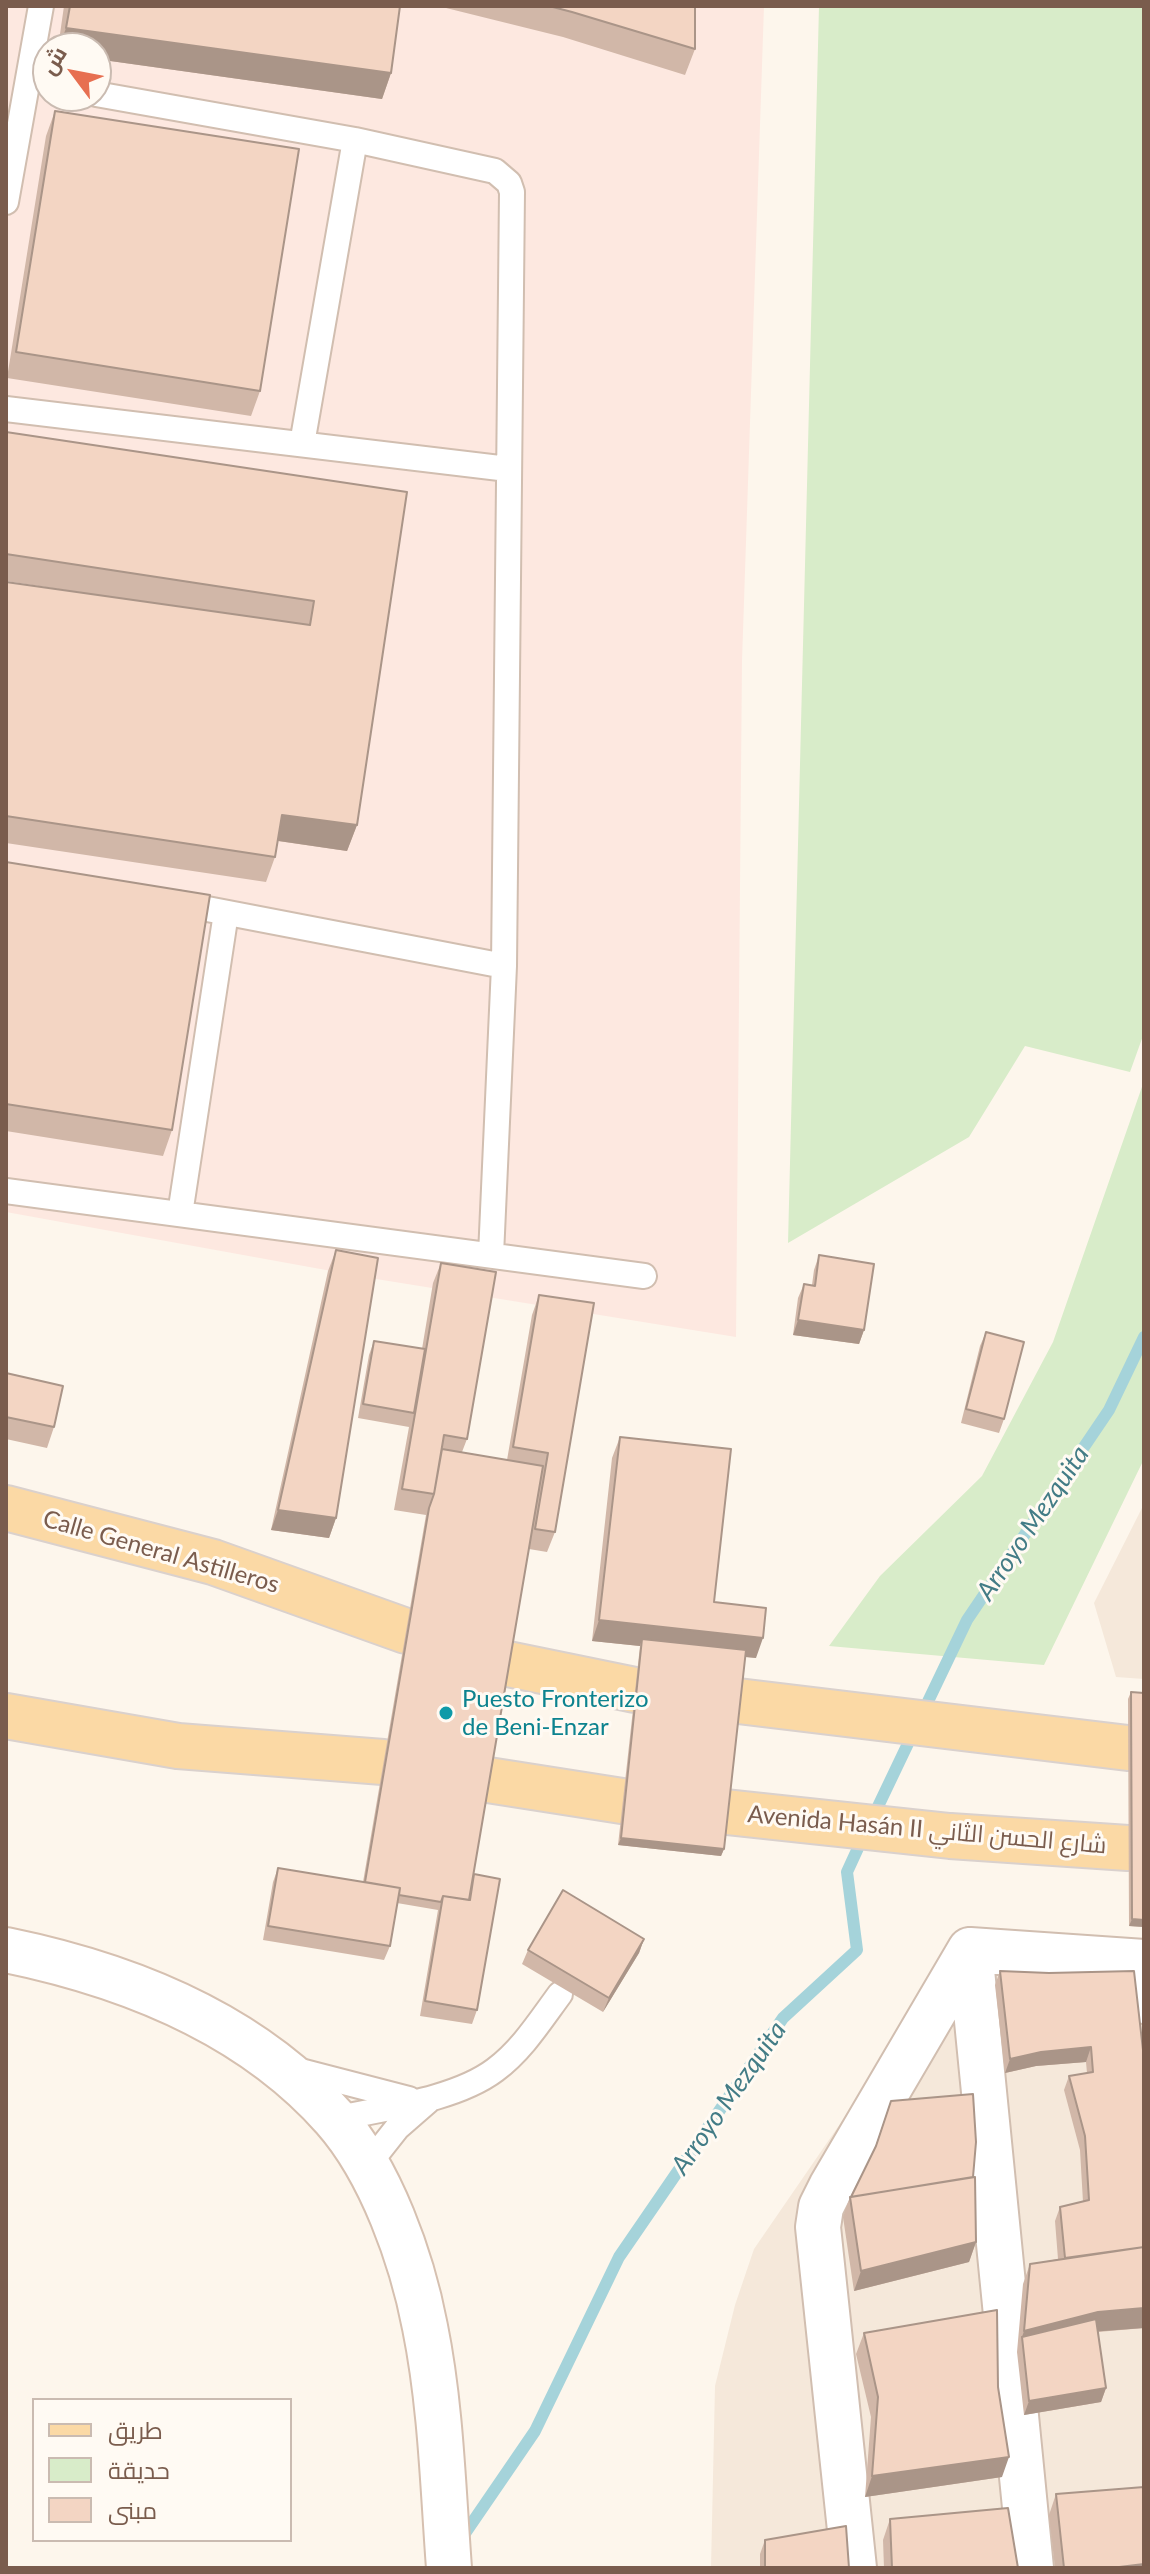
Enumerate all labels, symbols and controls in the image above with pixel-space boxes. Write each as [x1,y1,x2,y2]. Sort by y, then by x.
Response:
north arrow [32,32,112,112]
text: ش [34,41,72,79]
water label: Arroyo Mezquita [970,1440,1096,1606]
street label: Calle General Astilleros [40,1505,282,1599]
place label: Puesto Fronterizo de Beni-Enzar [462,1685,649,1741]
marker: Puesto Fronterizo de Beni-Enzar [437,1704,455,1722]
street label: Avenida Hasán II شارع الحسن الثاني [746,1800,1108,1860]
water label: Arroyo Mezquita [665,2016,793,2180]
legend [32,2398,292,2542]
text: طريق [108,2415,163,2444]
text: حديقة [108,2455,170,2484]
text: مبنى [108,2495,157,2524]

